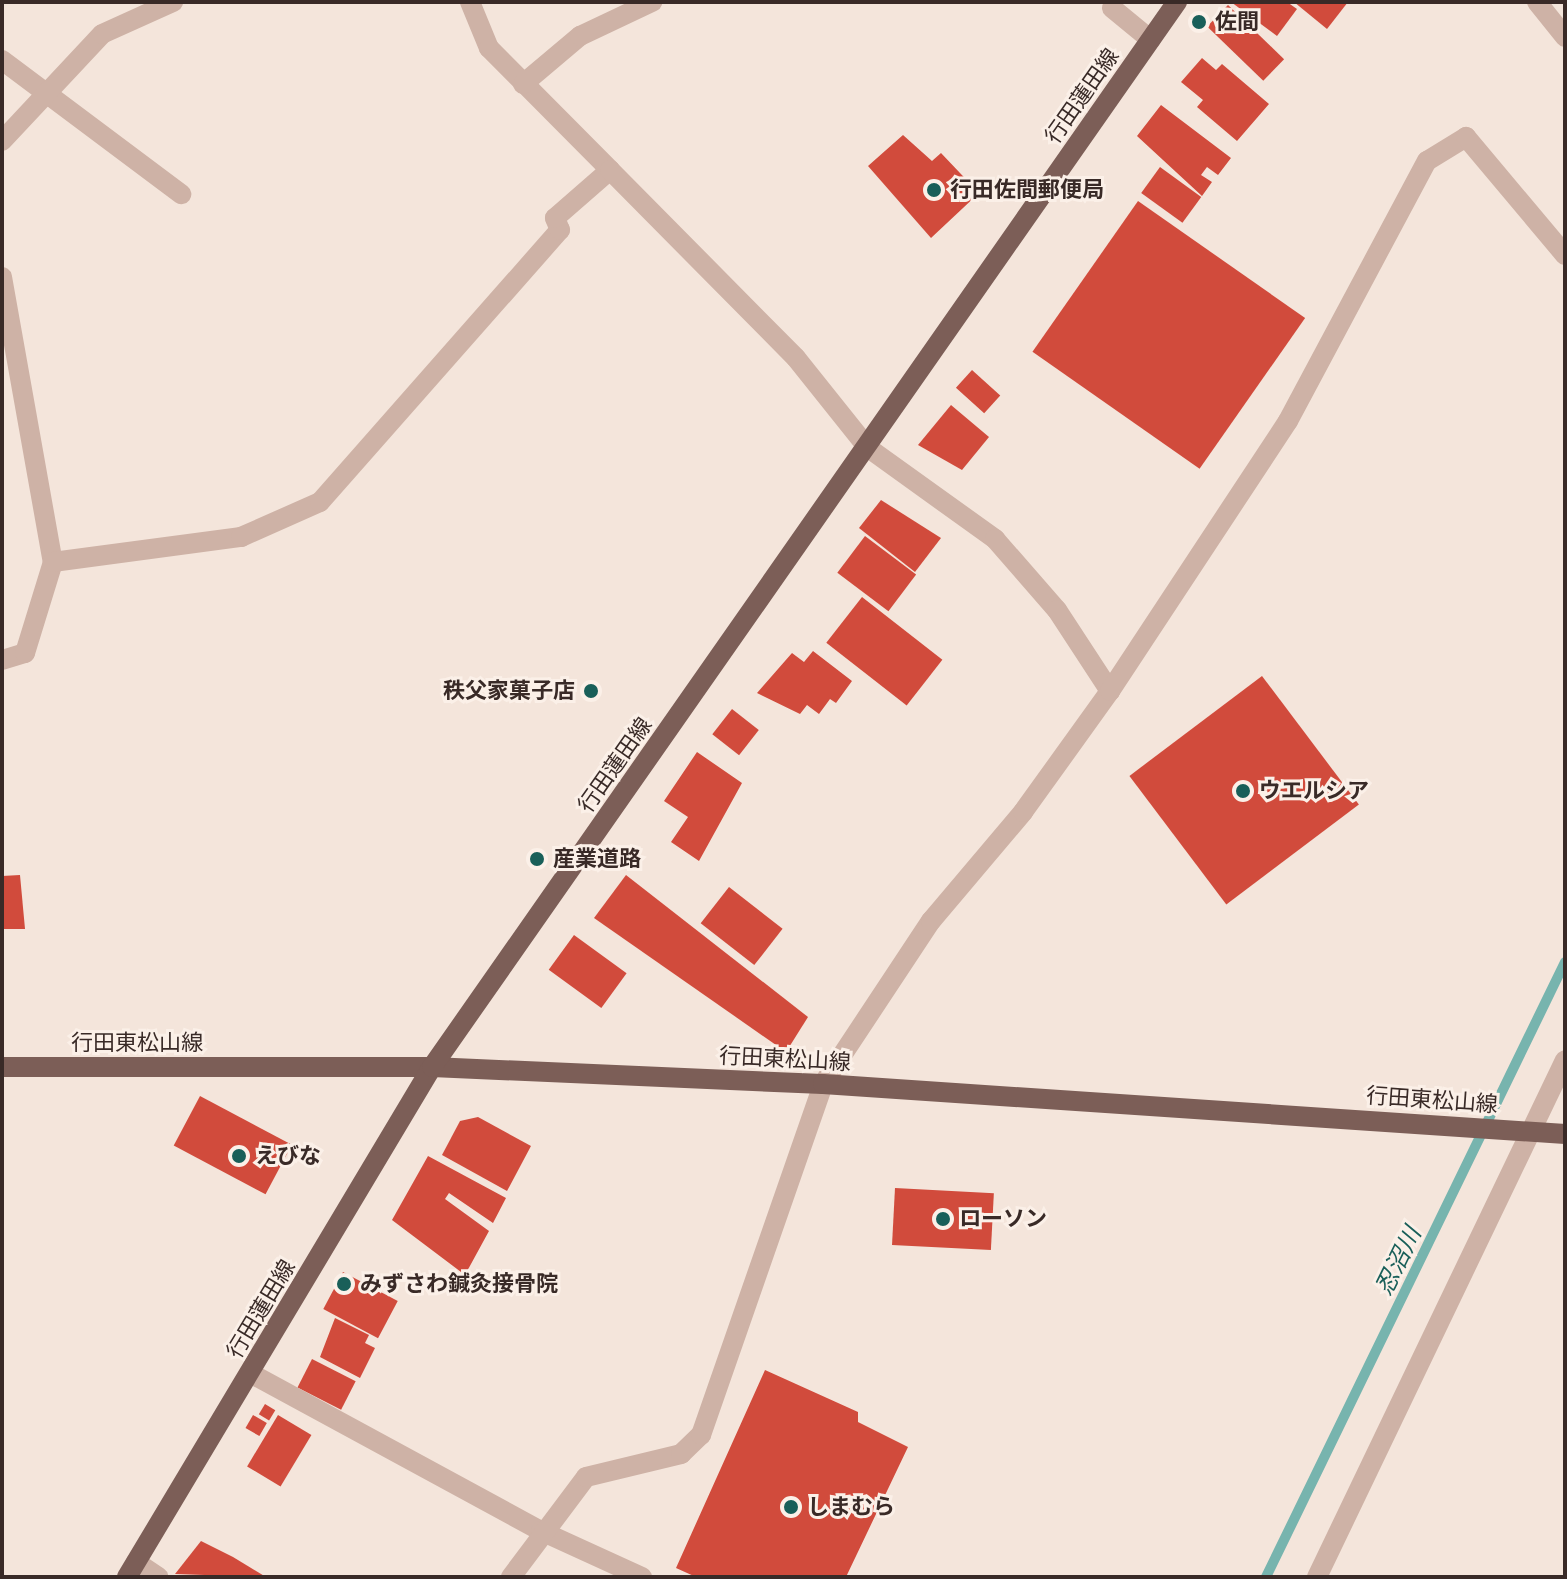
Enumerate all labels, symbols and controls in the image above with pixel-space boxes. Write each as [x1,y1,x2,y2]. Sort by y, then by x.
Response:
place label: 佐間 [1215,9,1259,35]
marker: 佐間 [1190,13,1208,31]
street label: 行田蓮田線 [1040,43,1124,149]
place label: 行田佐間郵便局 [950,177,1104,203]
marker: 行田佐間郵便局 [925,181,943,199]
place label: 秩父家菓子店 [443,678,575,704]
marker: 秩父家菓子店 [582,682,600,700]
street label: 行田蓮田線 [573,712,657,818]
place label: ウエルシア [1259,778,1369,804]
marker: ウエルシア [1234,782,1252,800]
place label: 産業道路 [553,846,641,872]
marker: 産業道路 [528,850,546,868]
street label: 行田東松山線 [71,1030,203,1056]
street label: 行田東松山線 [718,1042,852,1076]
street label: 行田東松山線 [1365,1082,1499,1118]
place label: えびな [255,1143,321,1169]
marker: えびな [230,1147,248,1165]
place label: ローソン [959,1206,1047,1232]
marker: ローソン [934,1210,952,1228]
water label: 忍沼川 [1369,1222,1427,1300]
street label: 行田蓮田線 [221,1255,301,1363]
place label: みずさわ鍼灸接骨院 [360,1271,558,1297]
marker: みずさわ鍼灸接骨院 [335,1275,353,1293]
place label: しまむら [807,1494,895,1520]
marker: しまむら [782,1498,800,1516]

